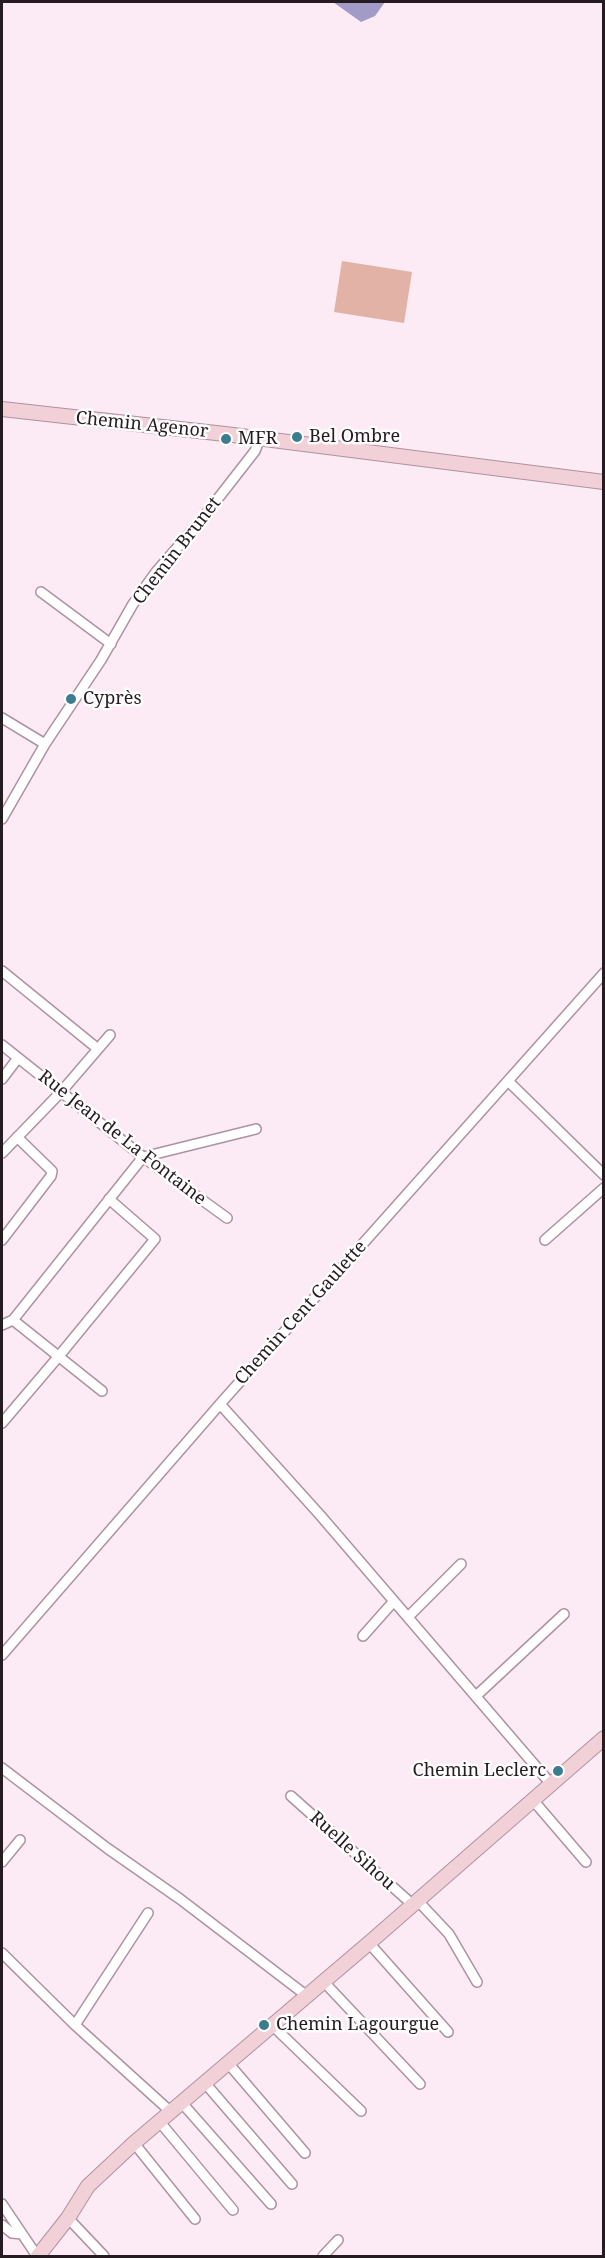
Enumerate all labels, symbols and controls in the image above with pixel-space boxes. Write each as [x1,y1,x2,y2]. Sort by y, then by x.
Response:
street label: Chemin Agenor [75,407,209,443]
place label: Bel Ombre [309,426,400,448]
place label: MFR [238,428,277,450]
marker: Bel Ombre [290,430,304,444]
marker: MFR [219,432,233,446]
street label: Chemin Brunet [128,493,226,609]
place label: Cyprès [83,688,141,710]
marker: Cyprès [64,692,78,706]
street label: Rue Jean de La Fontaine [34,1066,210,1210]
street label: Chemin Cent Gaulette [231,1237,371,1389]
place label: Chemin Leclerc [413,1760,546,1782]
marker: Chemin Leclerc [551,1764,565,1778]
street label: Ruelle Sihou [305,1807,399,1895]
place label: Chemin Lagourgue [276,2014,439,2036]
marker: Chemin Lagourgue [257,2018,271,2032]

